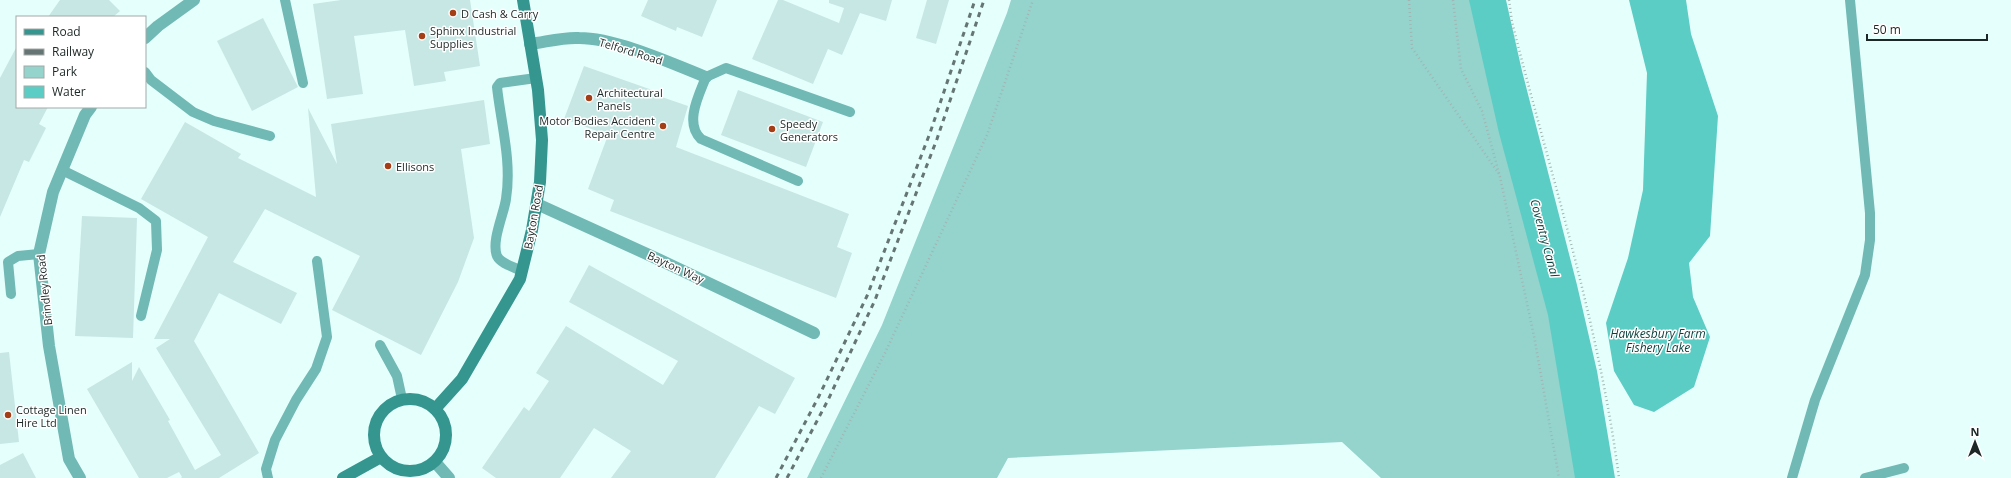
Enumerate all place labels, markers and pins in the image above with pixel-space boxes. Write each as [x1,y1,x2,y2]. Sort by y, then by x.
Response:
place label: D Cash & Carry [461,6,539,21]
marker: D Cash & Carry [448,8,458,18]
place label: Sphinx Industrial Supplies [430,23,516,51]
marker: Sphinx Industrial Supplies [417,31,427,41]
place label: Architectural Panels [597,85,663,113]
marker: Architectural Panels [584,93,594,103]
place label: Motor Bodies Accident Repair Centre [539,113,655,141]
place label: Speedy Generators [780,116,838,144]
marker: Motor Bodies Accident Repair Centre [658,121,668,131]
marker: Speedy Generators [767,124,777,134]
place label: Ellisons [396,159,434,174]
marker: Ellisons [383,161,393,171]
place label: Cottage Linen Hire Ltd [16,402,87,430]
marker: Cottage Linen Hire Ltd [3,410,13,420]

